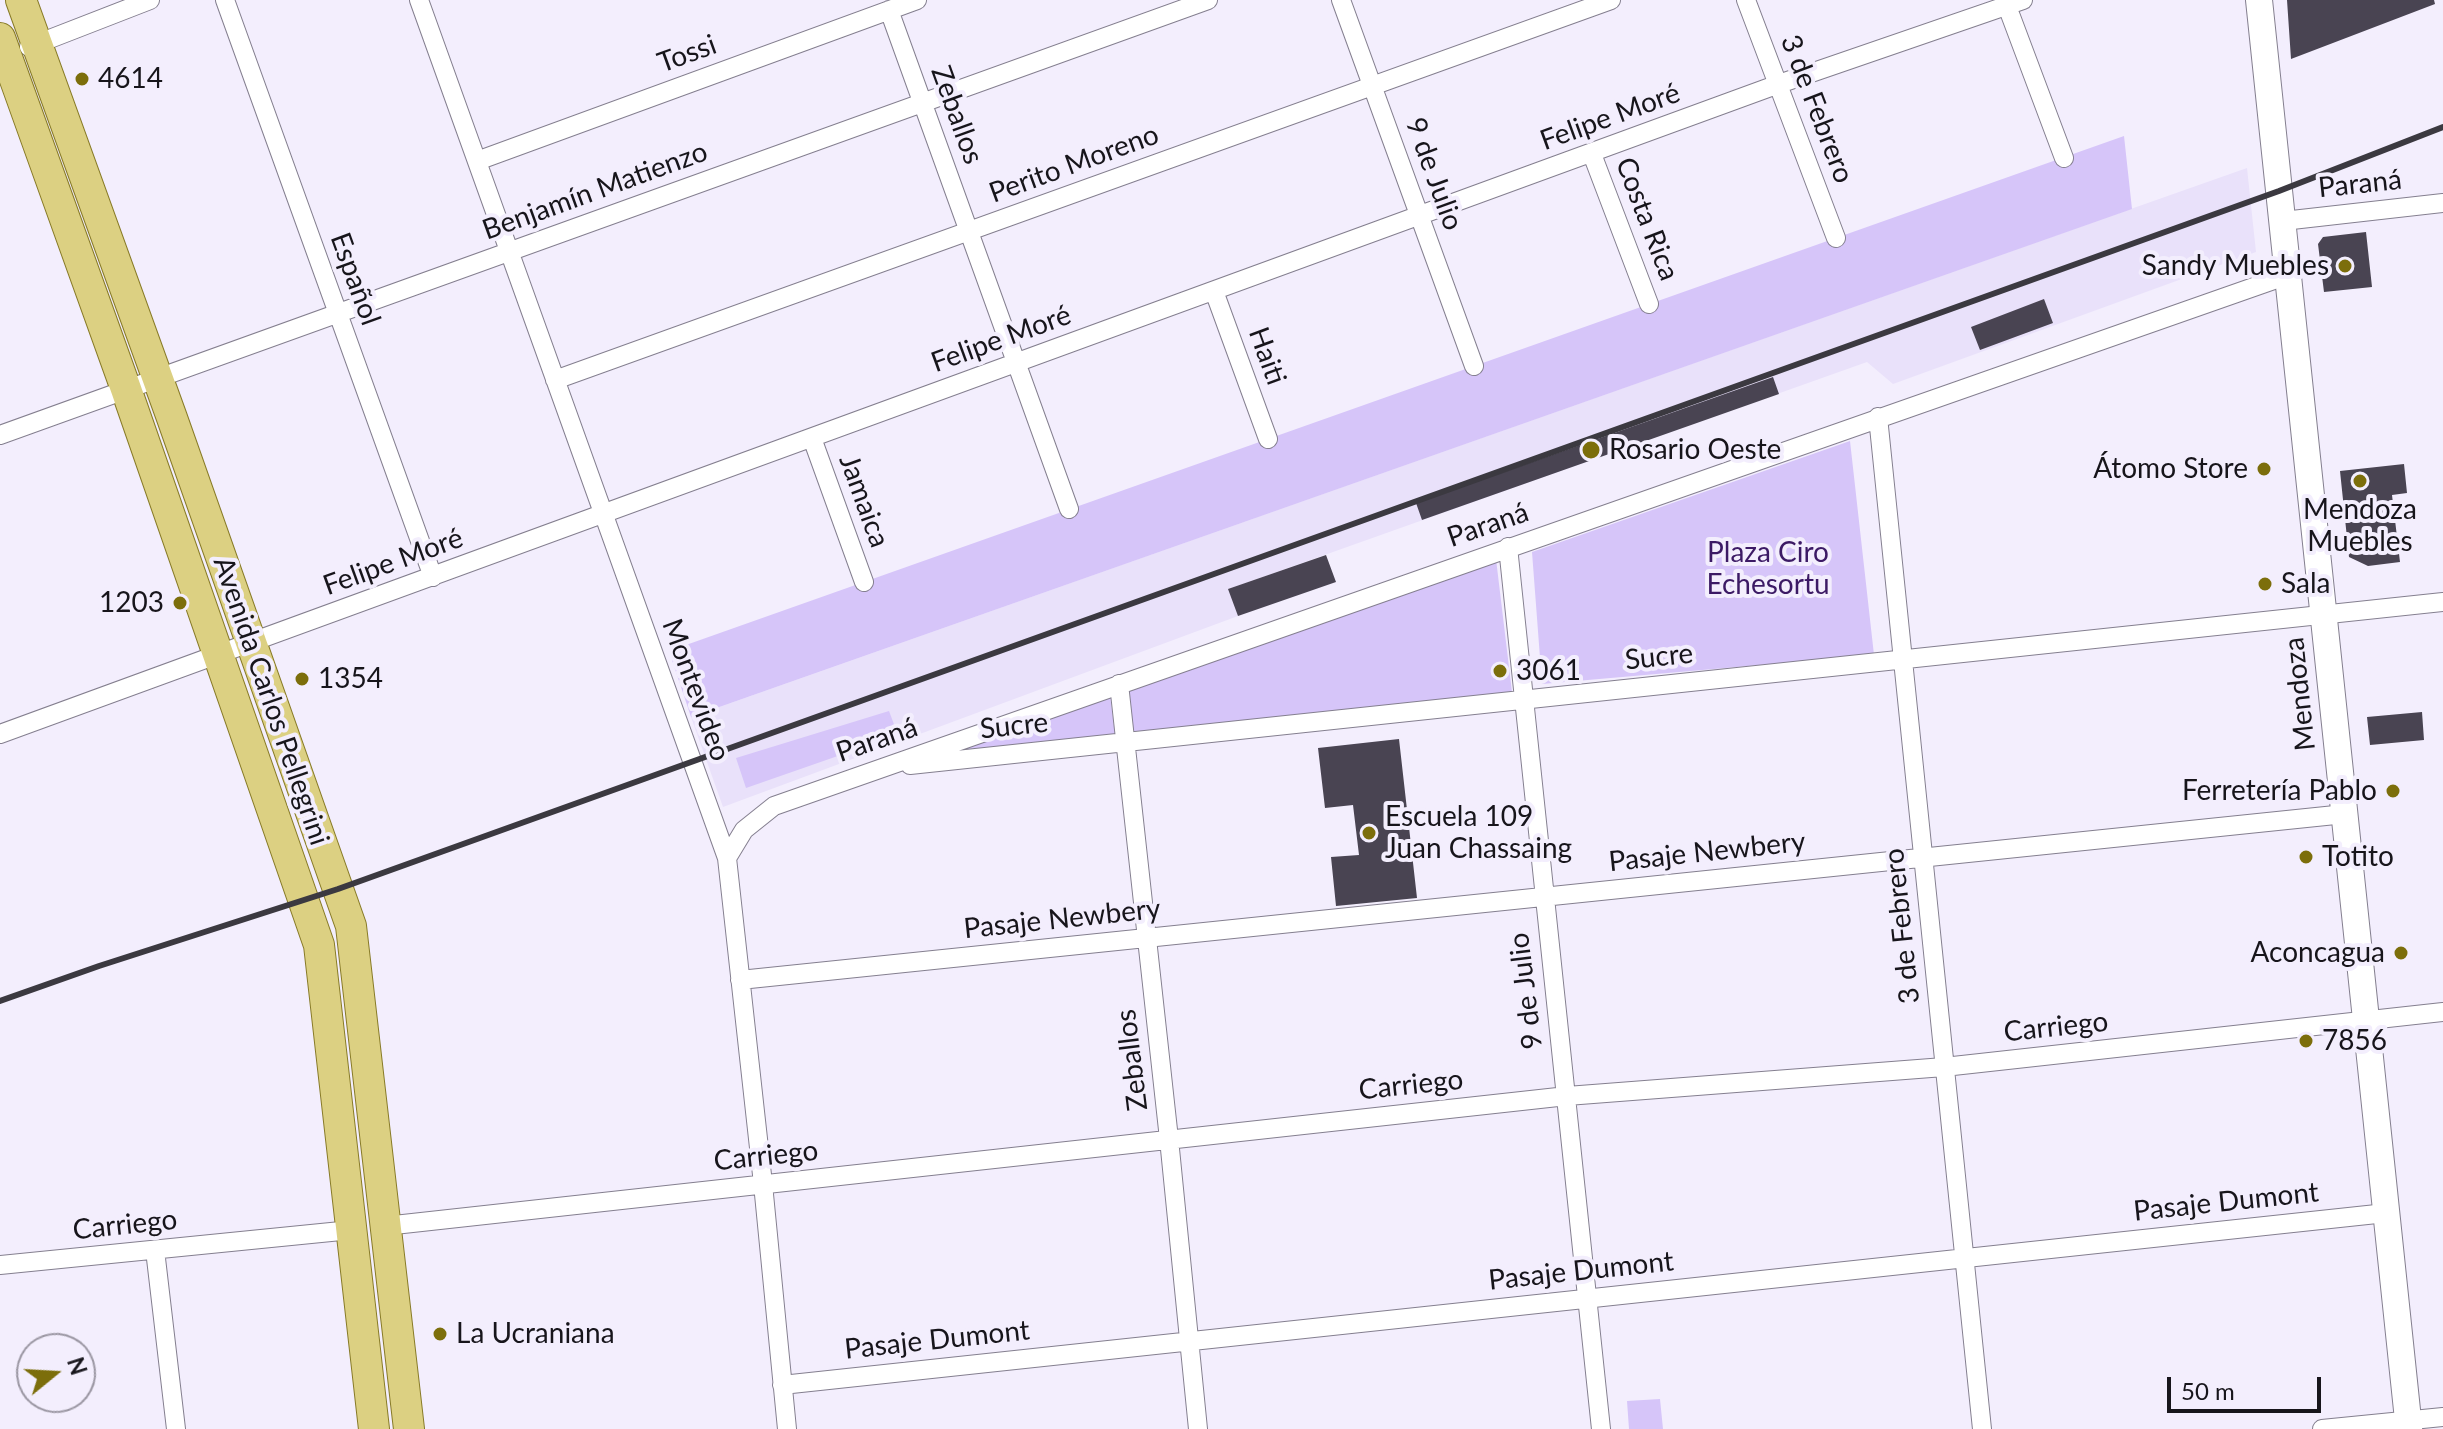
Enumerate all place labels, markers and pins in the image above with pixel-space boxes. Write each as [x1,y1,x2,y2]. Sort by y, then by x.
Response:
place label: 4614 [98,62,163,96]
marker: 4614 [73,70,91,88]
place label: Sandy Muebles [2142,249,2329,283]
marker: Sandy Muebles [2336,257,2354,275]
place label: Rosario Oeste [1609,433,1781,467]
marker: Rosario Oeste [1580,439,1602,461]
place label: Átomo Store [2093,452,2248,486]
marker: Átomo Store [2255,460,2273,478]
marker: Mendoza Muebles [2351,472,2369,490]
place label: Mendoza Muebles [2303,493,2417,559]
place label: Sala [2281,567,2330,601]
marker: Sala [2256,575,2274,593]
place label: 1203 [99,586,164,620]
marker: 1203 [171,594,189,612]
place label: 3061 [1516,654,1581,688]
place label: 1354 [318,662,383,696]
marker: 3061 [1491,662,1509,680]
marker: 1354 [293,670,311,688]
place label: Ferretería Pablo [2182,774,2377,808]
marker: Ferretería Pablo [2384,782,2402,800]
place label: Escuela 109 Juan Chassaing [1385,800,1572,866]
marker: Escuela 109 Juan Chassaing [1360,824,1378,842]
place label: Totito [2322,840,2394,874]
marker: Totito [2297,848,2315,866]
place label: Aconcagua [2250,936,2385,970]
marker: Aconcagua [2392,944,2410,962]
place label: 7856 [2322,1024,2387,1058]
marker: 7856 [2297,1032,2315,1050]
place label: La Ucraniana [456,1317,615,1351]
marker: La Ucraniana [431,1325,449,1343]

